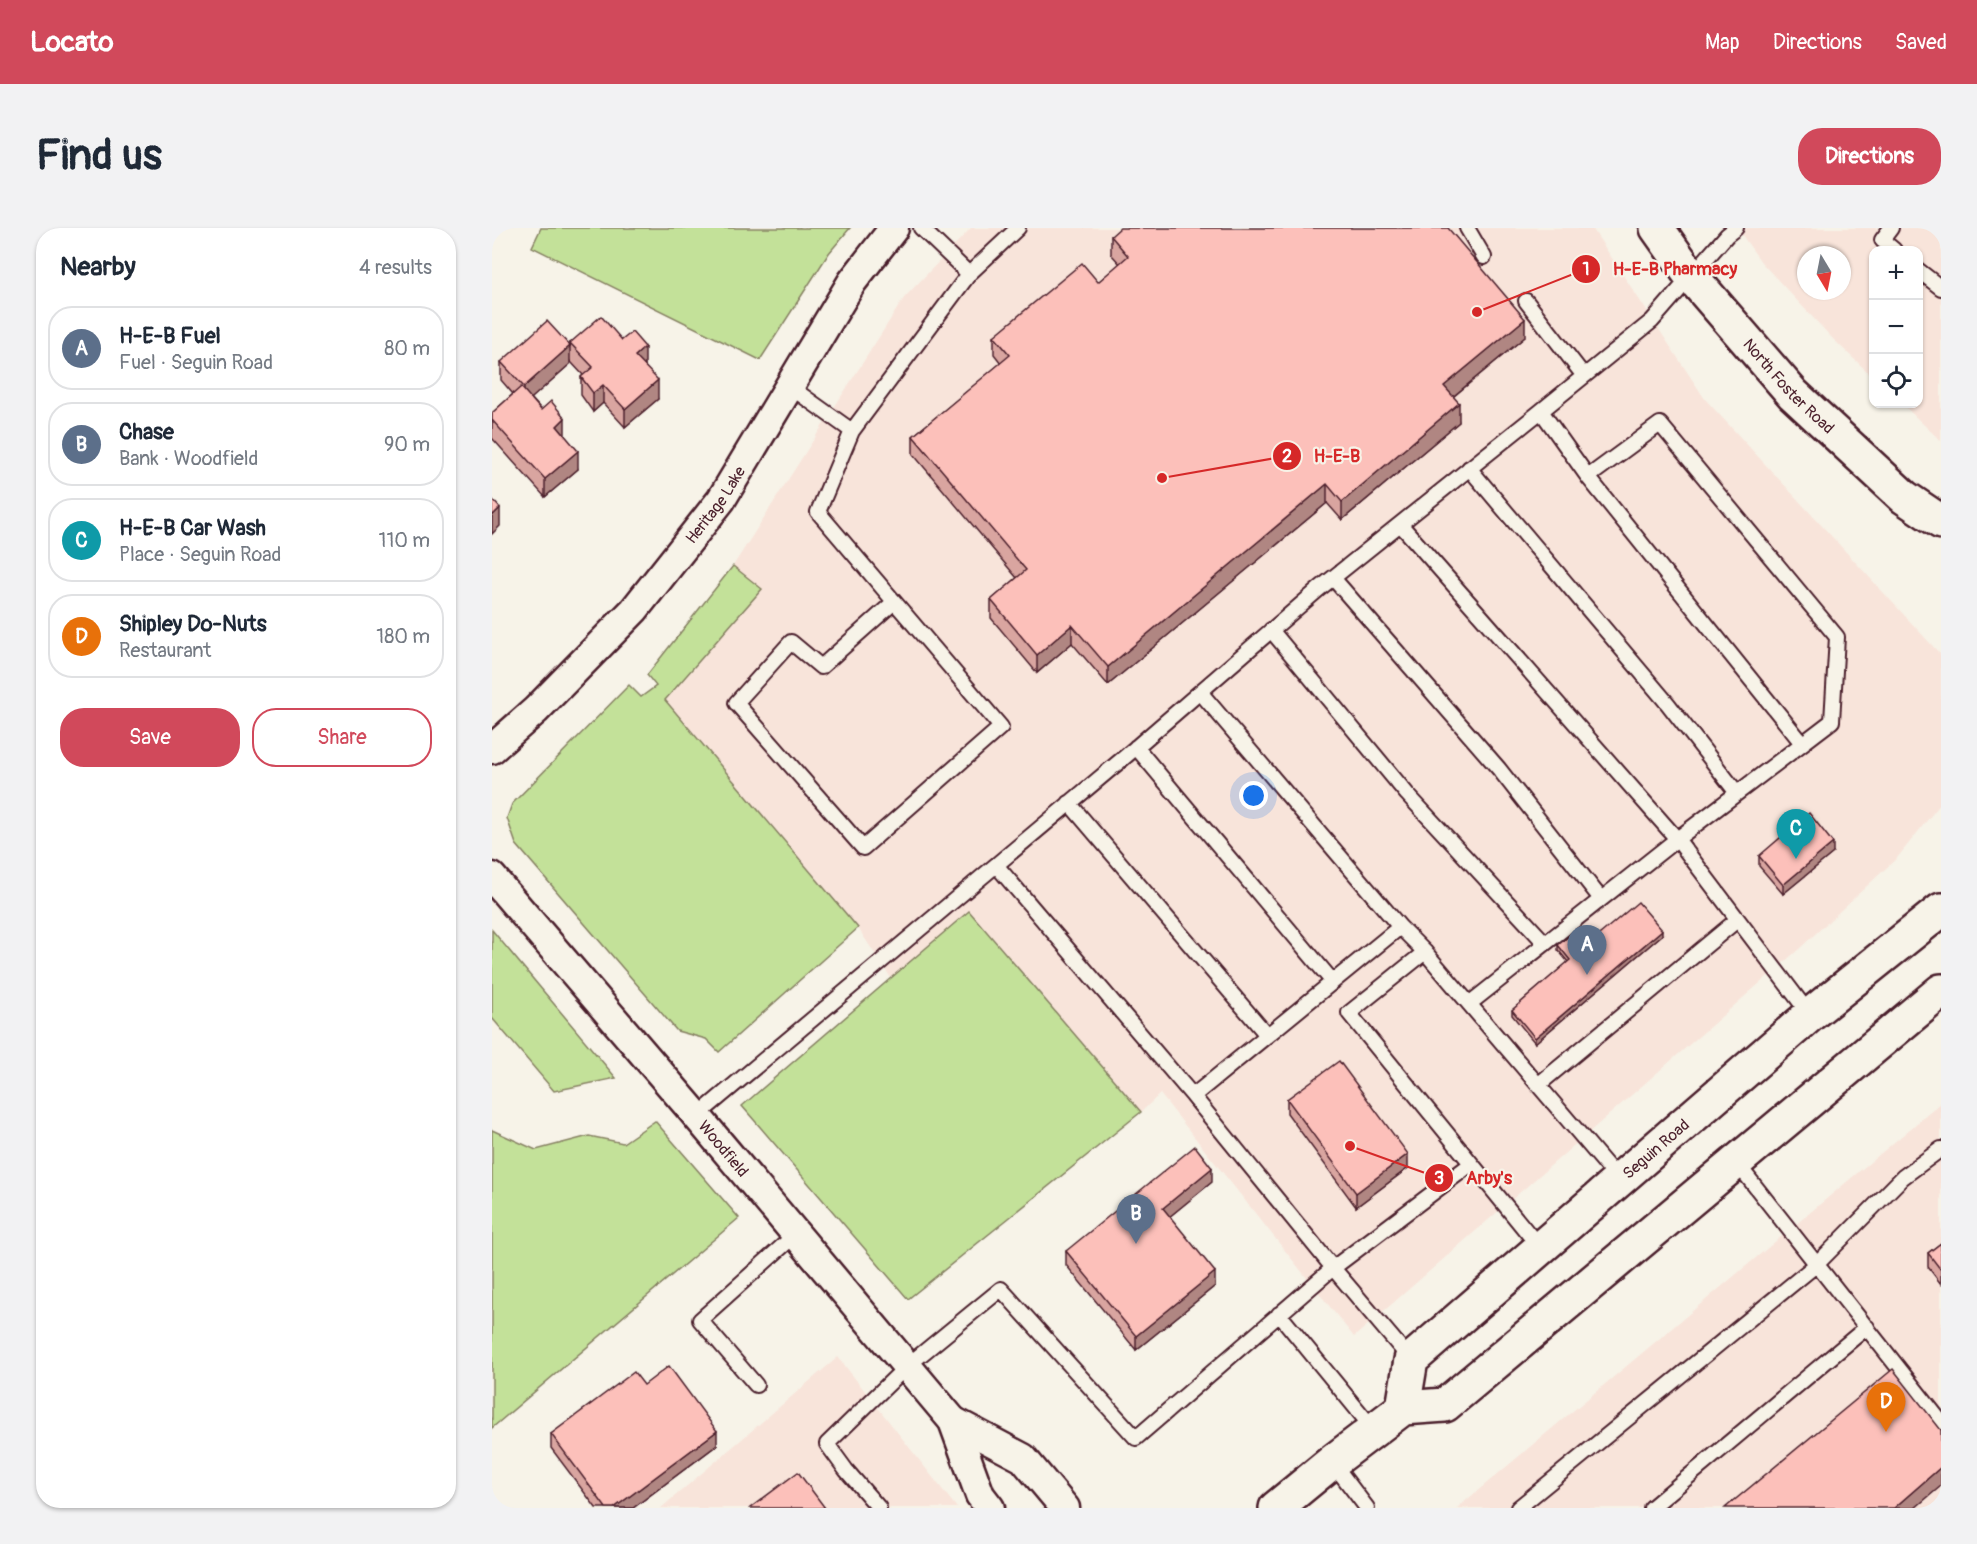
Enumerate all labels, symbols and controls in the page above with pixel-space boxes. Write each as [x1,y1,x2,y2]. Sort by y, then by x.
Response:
text: Locato [30,25,114,60]
text: Map [1705,29,1740,56]
text: Directions [1773,29,1862,56]
text: Saved [1895,29,1947,56]
button: Directions [1798,128,1941,185]
text: Find us [36,130,162,182]
north arrow [1797,246,1851,300]
map controls [1869,246,1923,408]
button: + [1869,246,1923,300]
text: Nearby [60,251,136,283]
callout: H-E-B Pharmacy [1571,251,1750,287]
text: 4 results [359,255,432,280]
text: 1 [1582,258,1590,281]
text: H-E-B Pharmacy [1613,258,1738,281]
button: − [1869,300,1923,354]
text: H-E-B Fuel [119,322,221,350]
street label: North Foster Road [1738,335,1838,438]
text: A [75,336,88,361]
text: 80 m [384,336,430,361]
text: Fuel · Seguin Road [119,350,273,375]
button: locate [1869,354,1923,408]
text: Chase [119,418,174,446]
text: B [76,432,87,457]
text: 90 m [384,432,430,457]
callout: H-E-B [1272,438,1372,474]
text: 2 [1282,445,1292,468]
text: H-E-B [1314,445,1360,468]
text: Bank · Woodfield [119,446,258,471]
street label: Heritage Lake [682,463,750,548]
text: H-E-B Car Wash [119,514,266,542]
text: C [75,528,88,553]
text: 110 m [379,528,430,553]
text: Place · Seguin Road [119,542,281,567]
text: Shipley Do-Nuts [119,610,267,638]
text: D [75,624,88,649]
text: 180 m [376,624,430,649]
text: Restaurant [119,638,211,663]
button: Save [60,708,240,767]
button: Share [252,708,432,767]
your location [1239,781,1268,810]
pin: C [1776,810,1816,859]
pin: A [1568,926,1606,975]
street label: Seguin Road [1619,1115,1694,1184]
street label: Woodfield [694,1117,753,1181]
callout: Arby's [1424,1160,1524,1196]
text: 3 [1434,1167,1444,1190]
text: Arby's [1466,1167,1513,1190]
pin: B [1116,1194,1156,1244]
pin: D [1866,1382,1906,1432]

